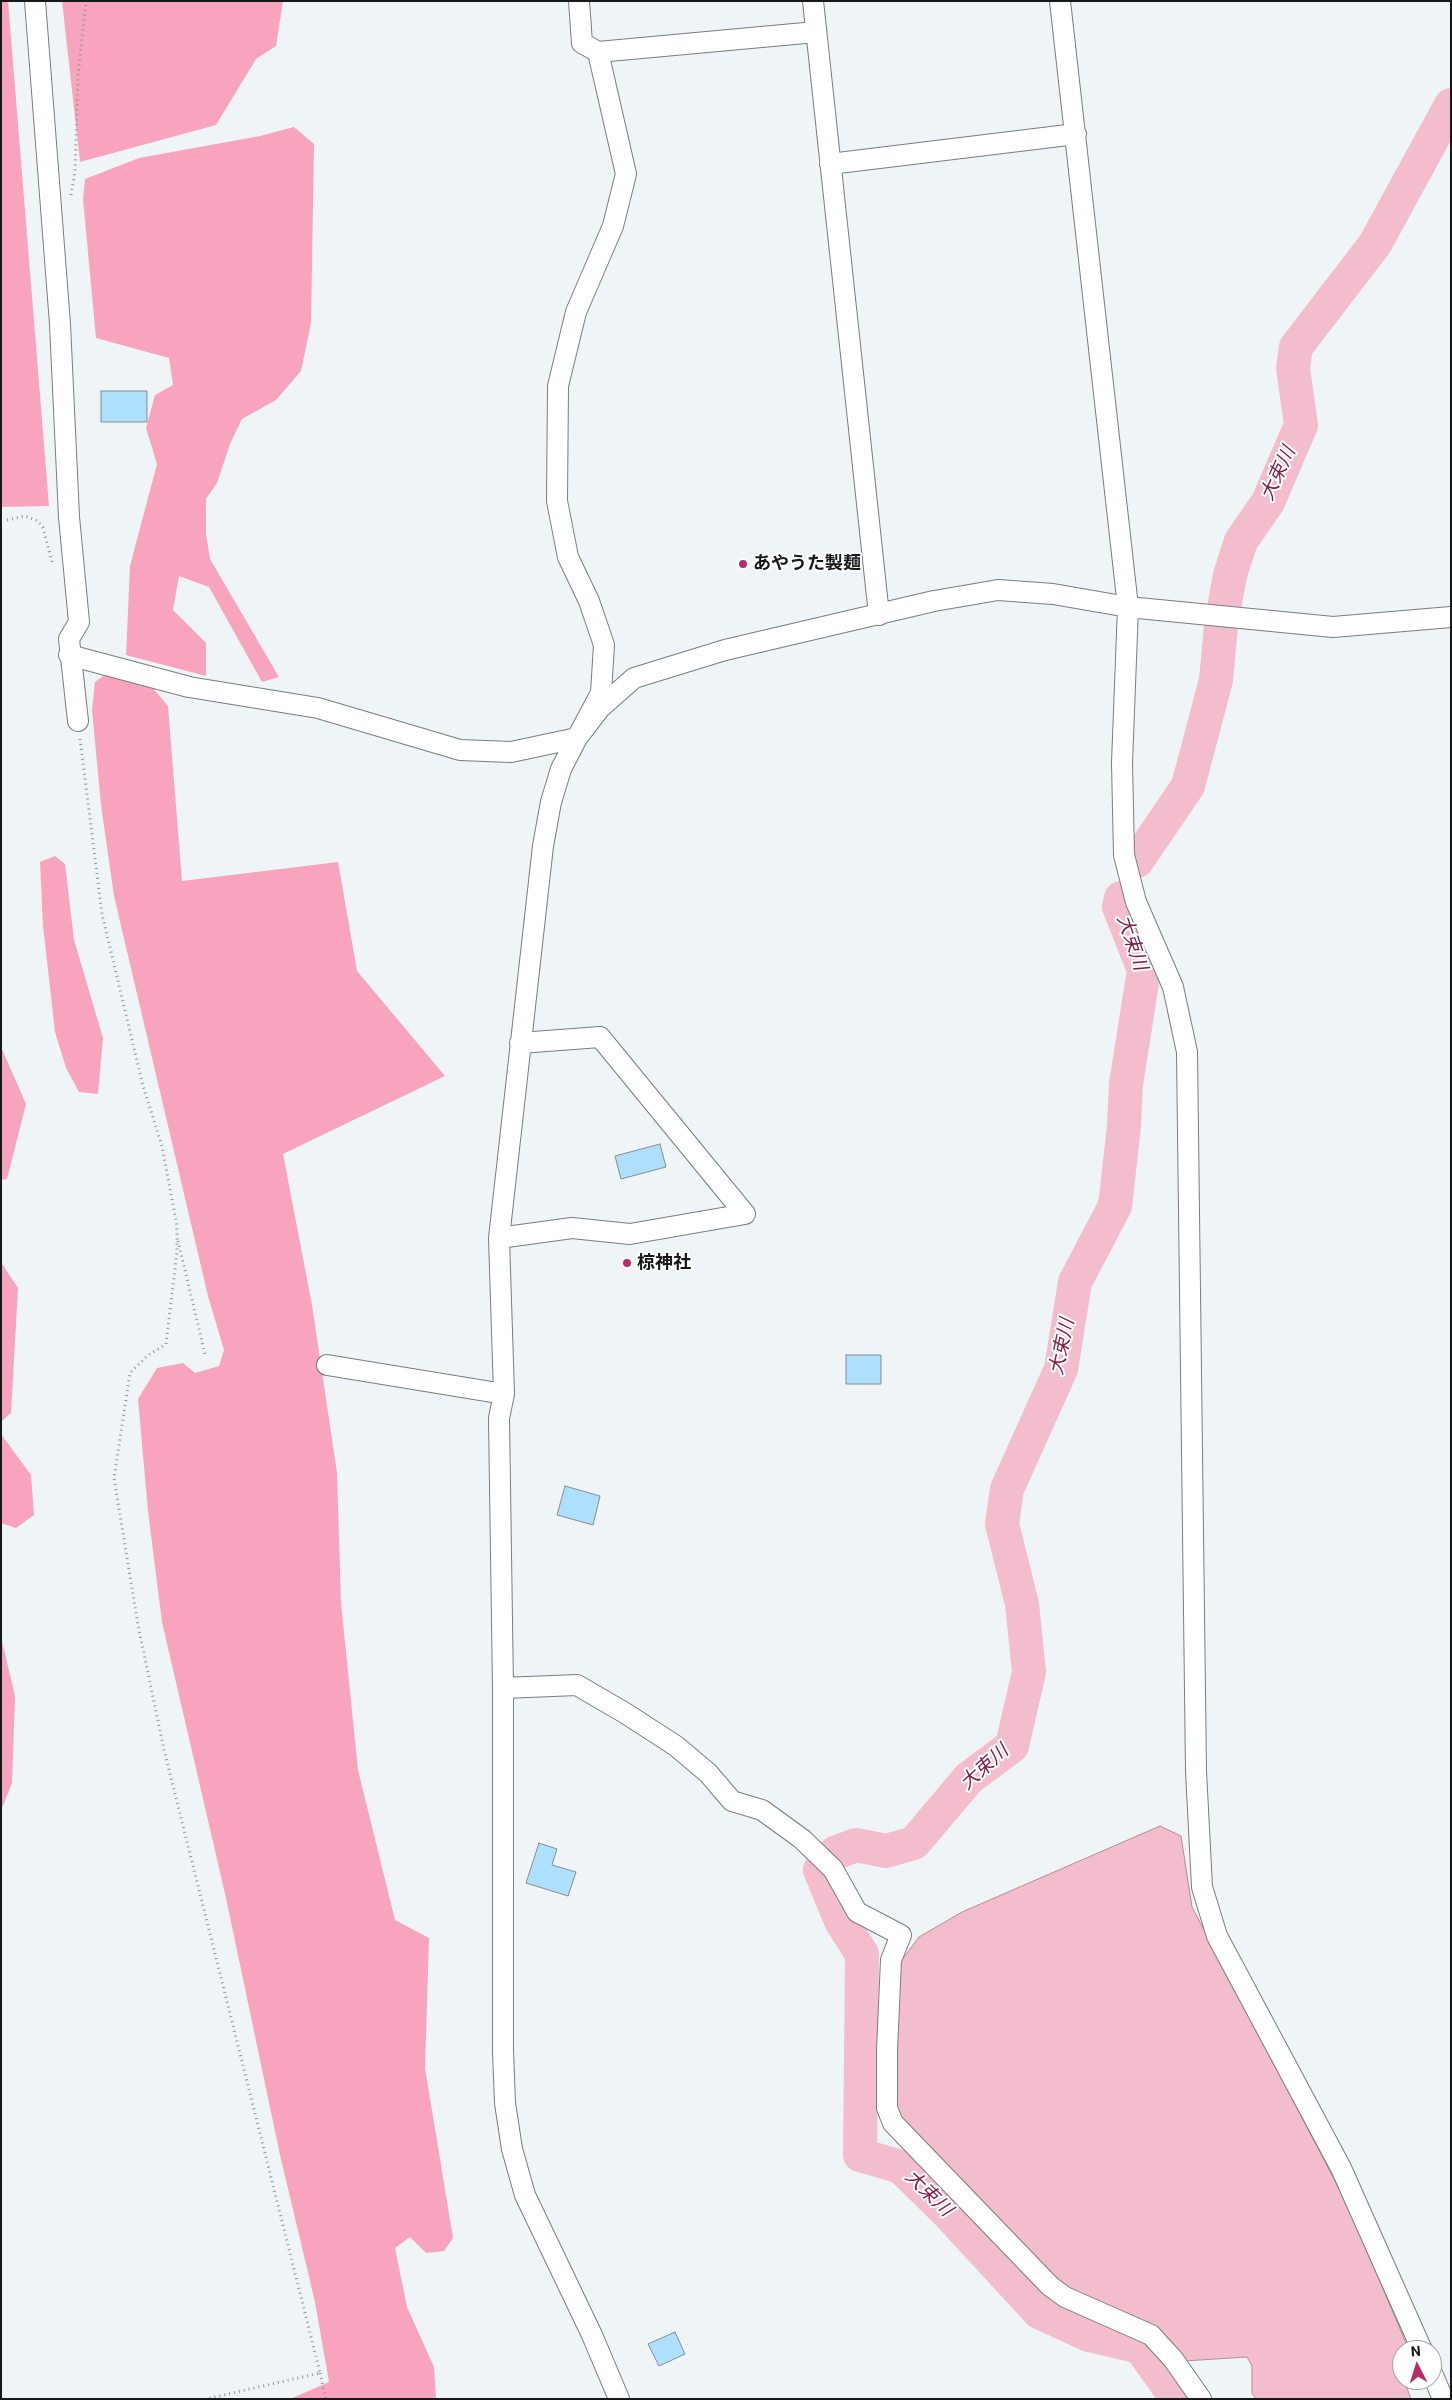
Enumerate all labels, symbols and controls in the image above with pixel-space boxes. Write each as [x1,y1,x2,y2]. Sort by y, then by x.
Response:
water label: 大束川 [1257,443,1301,505]
place label: あやうた製麺 [753,553,861,575]
marker: あやうた製麺 [737,558,749,570]
water label: 大束川 [1111,912,1151,974]
place label: 椋神社 [637,1252,691,1274]
marker: 椋神社 [621,1257,633,1269]
water label: 大束川 [1046,1317,1080,1377]
water label: 大束川 [956,1740,1014,1796]
water label: 大束川 [900,2166,956,2222]
north arrow [1392,2340,1442,2390]
text: N [1410,2343,1421,2359]

